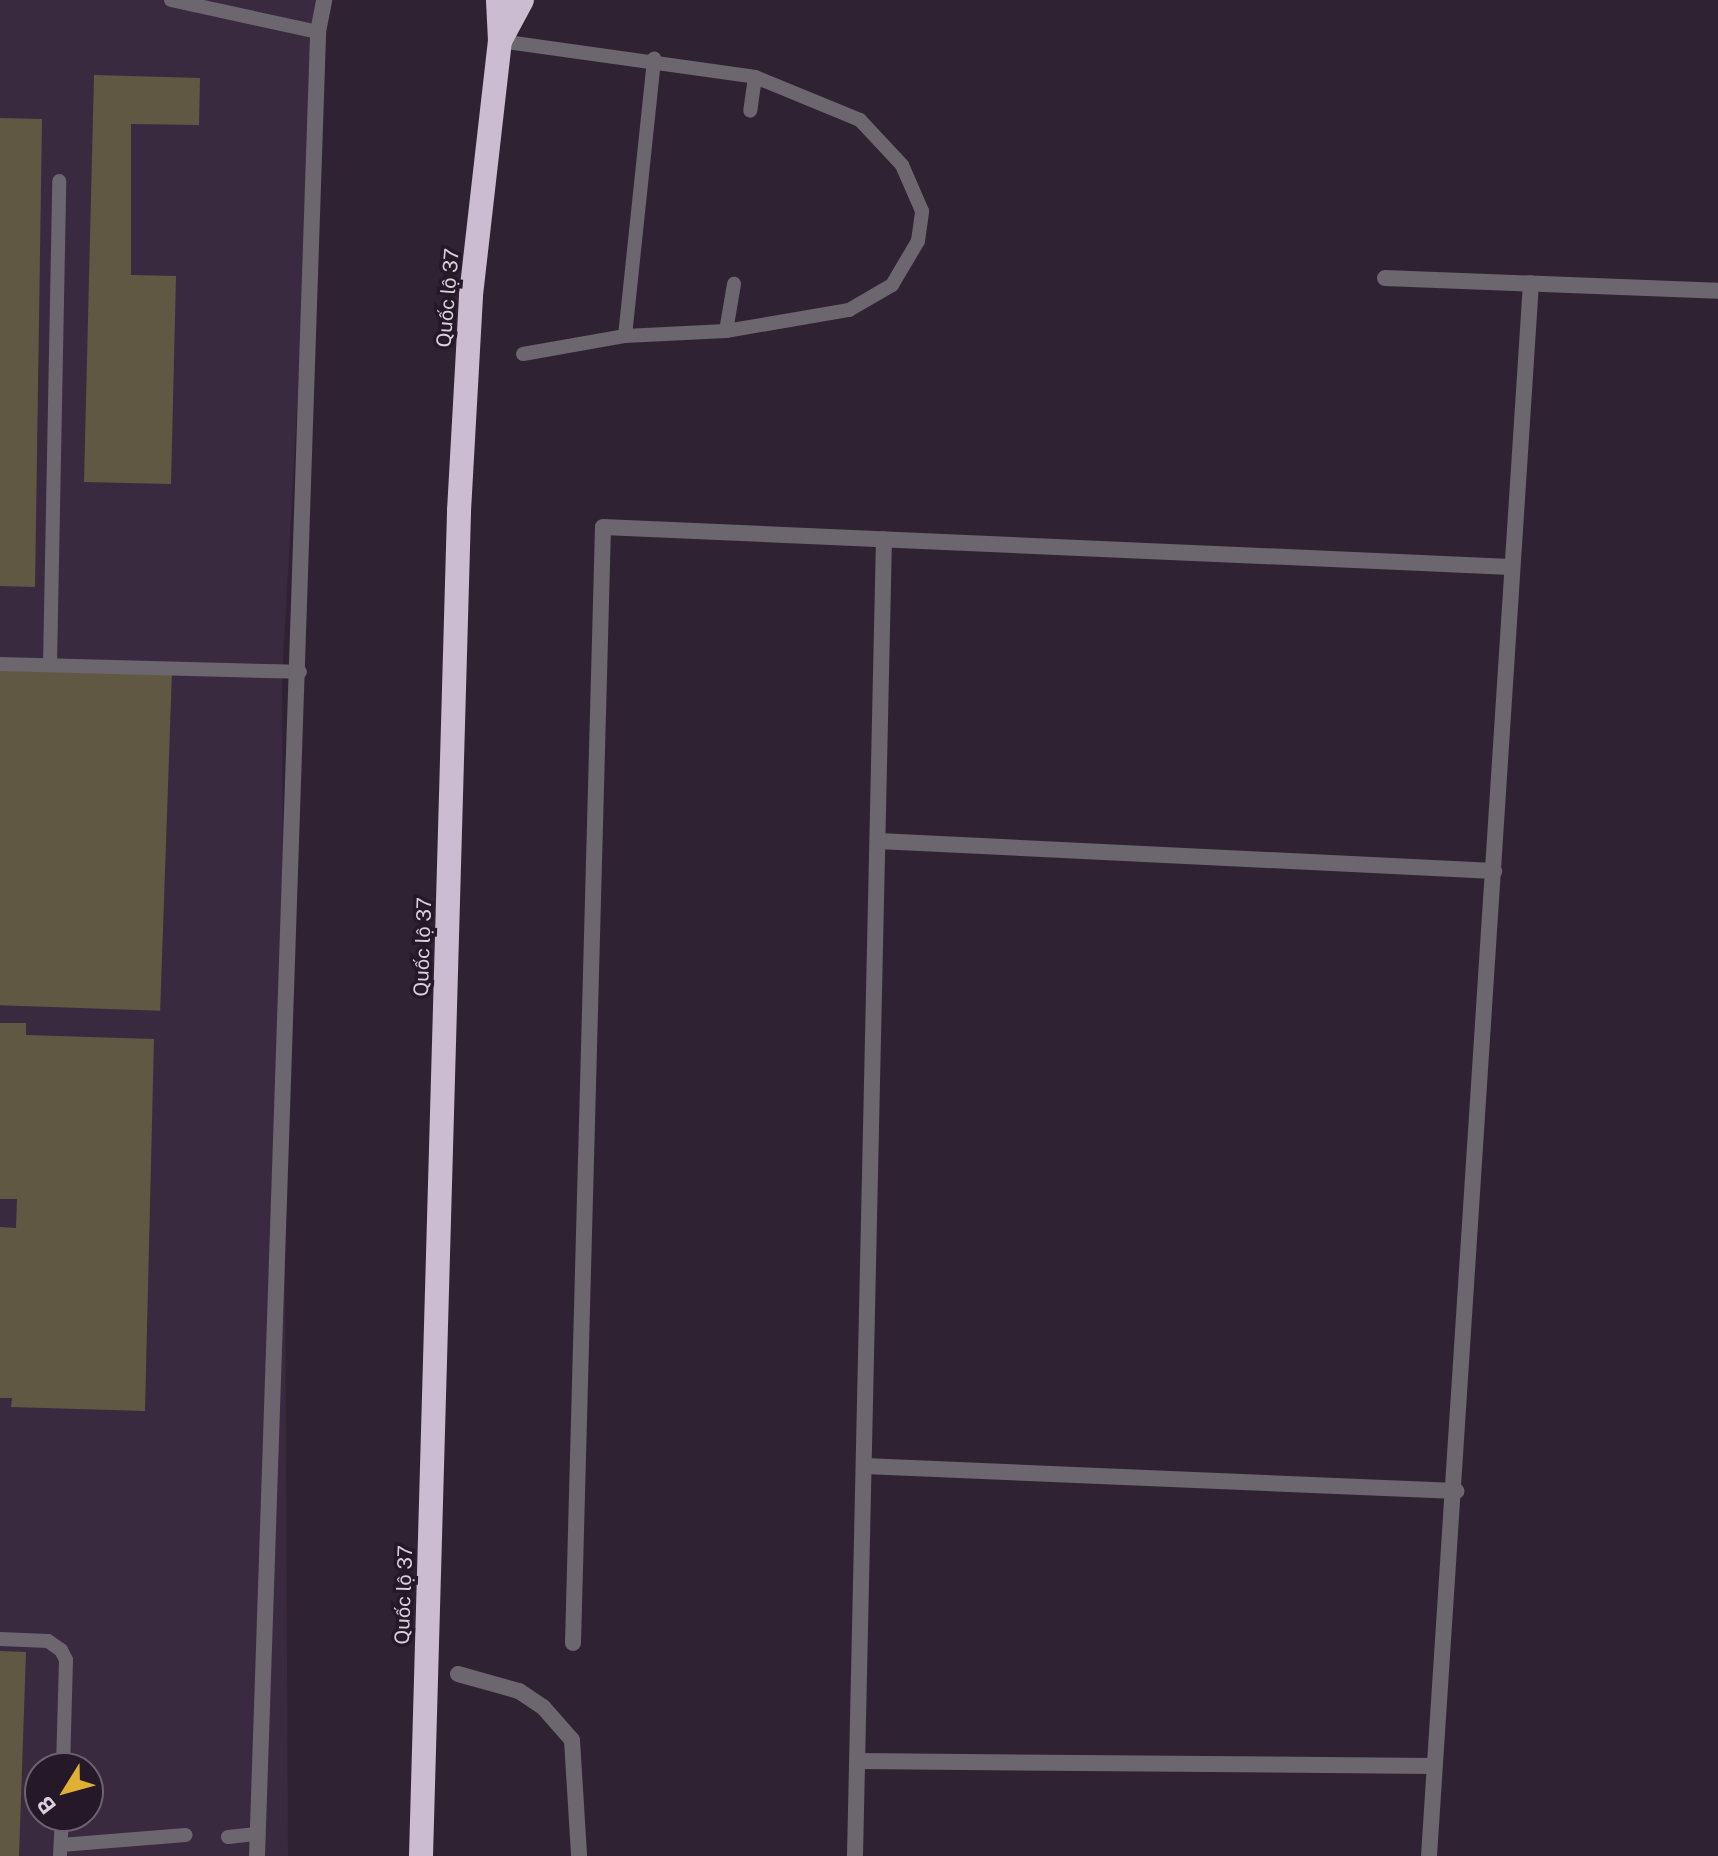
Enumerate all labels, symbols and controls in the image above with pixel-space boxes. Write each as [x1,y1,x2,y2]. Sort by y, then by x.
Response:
street label: Quốc lộ 37 [432,247,464,349]
street label: Quốc lộ 37 [409,897,437,997]
street label: Quốc lộ 37 [390,1545,418,1645]
north arrow [24,1752,104,1832]
text: B [32,1791,61,1819]

